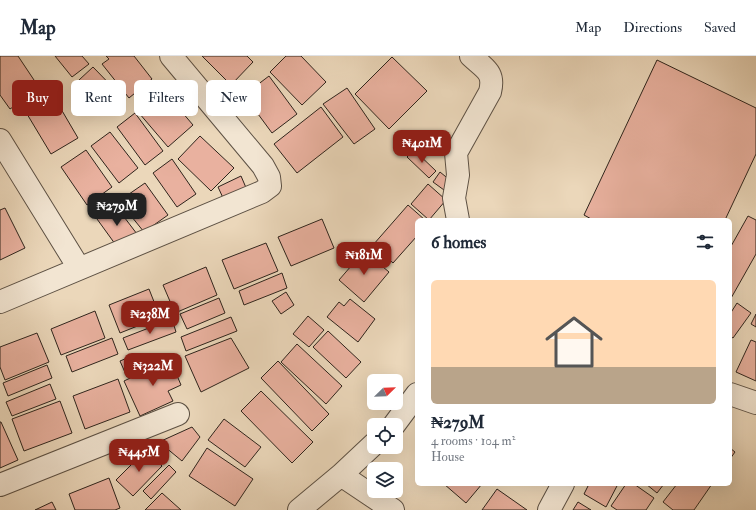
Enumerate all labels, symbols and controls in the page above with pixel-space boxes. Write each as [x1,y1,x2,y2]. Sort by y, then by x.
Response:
text: Map [20,16,56,40]
text: Map [575,19,601,36]
text: Directions [623,19,682,36]
text: Saved [704,19,736,36]
chip: Buy [12,80,63,116]
chip: Rent [71,80,126,116]
chip: Filters [134,80,198,116]
chip: New [206,80,261,116]
pin: ₦401M [394,130,450,164]
text: ₦401M [402,135,442,151]
pin: ₦279M [89,193,145,227]
text: ₦279M [96,198,138,214]
icon: filters [694,231,716,253]
text: 6 homes [431,232,486,253]
pin: ₦181M [336,242,392,276]
text: ₦181M [345,247,383,263]
pin: ₦238M [122,301,178,335]
text: ₦238M [130,306,170,322]
icon: home [538,306,610,378]
pin: ₦322M [125,353,181,387]
text: ₦322M [133,358,173,374]
north arrow [367,374,403,410]
map controls [367,374,403,498]
text: ₦279M [431,412,485,433]
button: locate [367,418,403,454]
text: 4 rooms · 104 m² [431,433,515,449]
pin: ₦445M [111,439,167,473]
text: ₦445M [118,444,160,460]
text: House [431,449,464,465]
button: layers [367,462,403,498]

